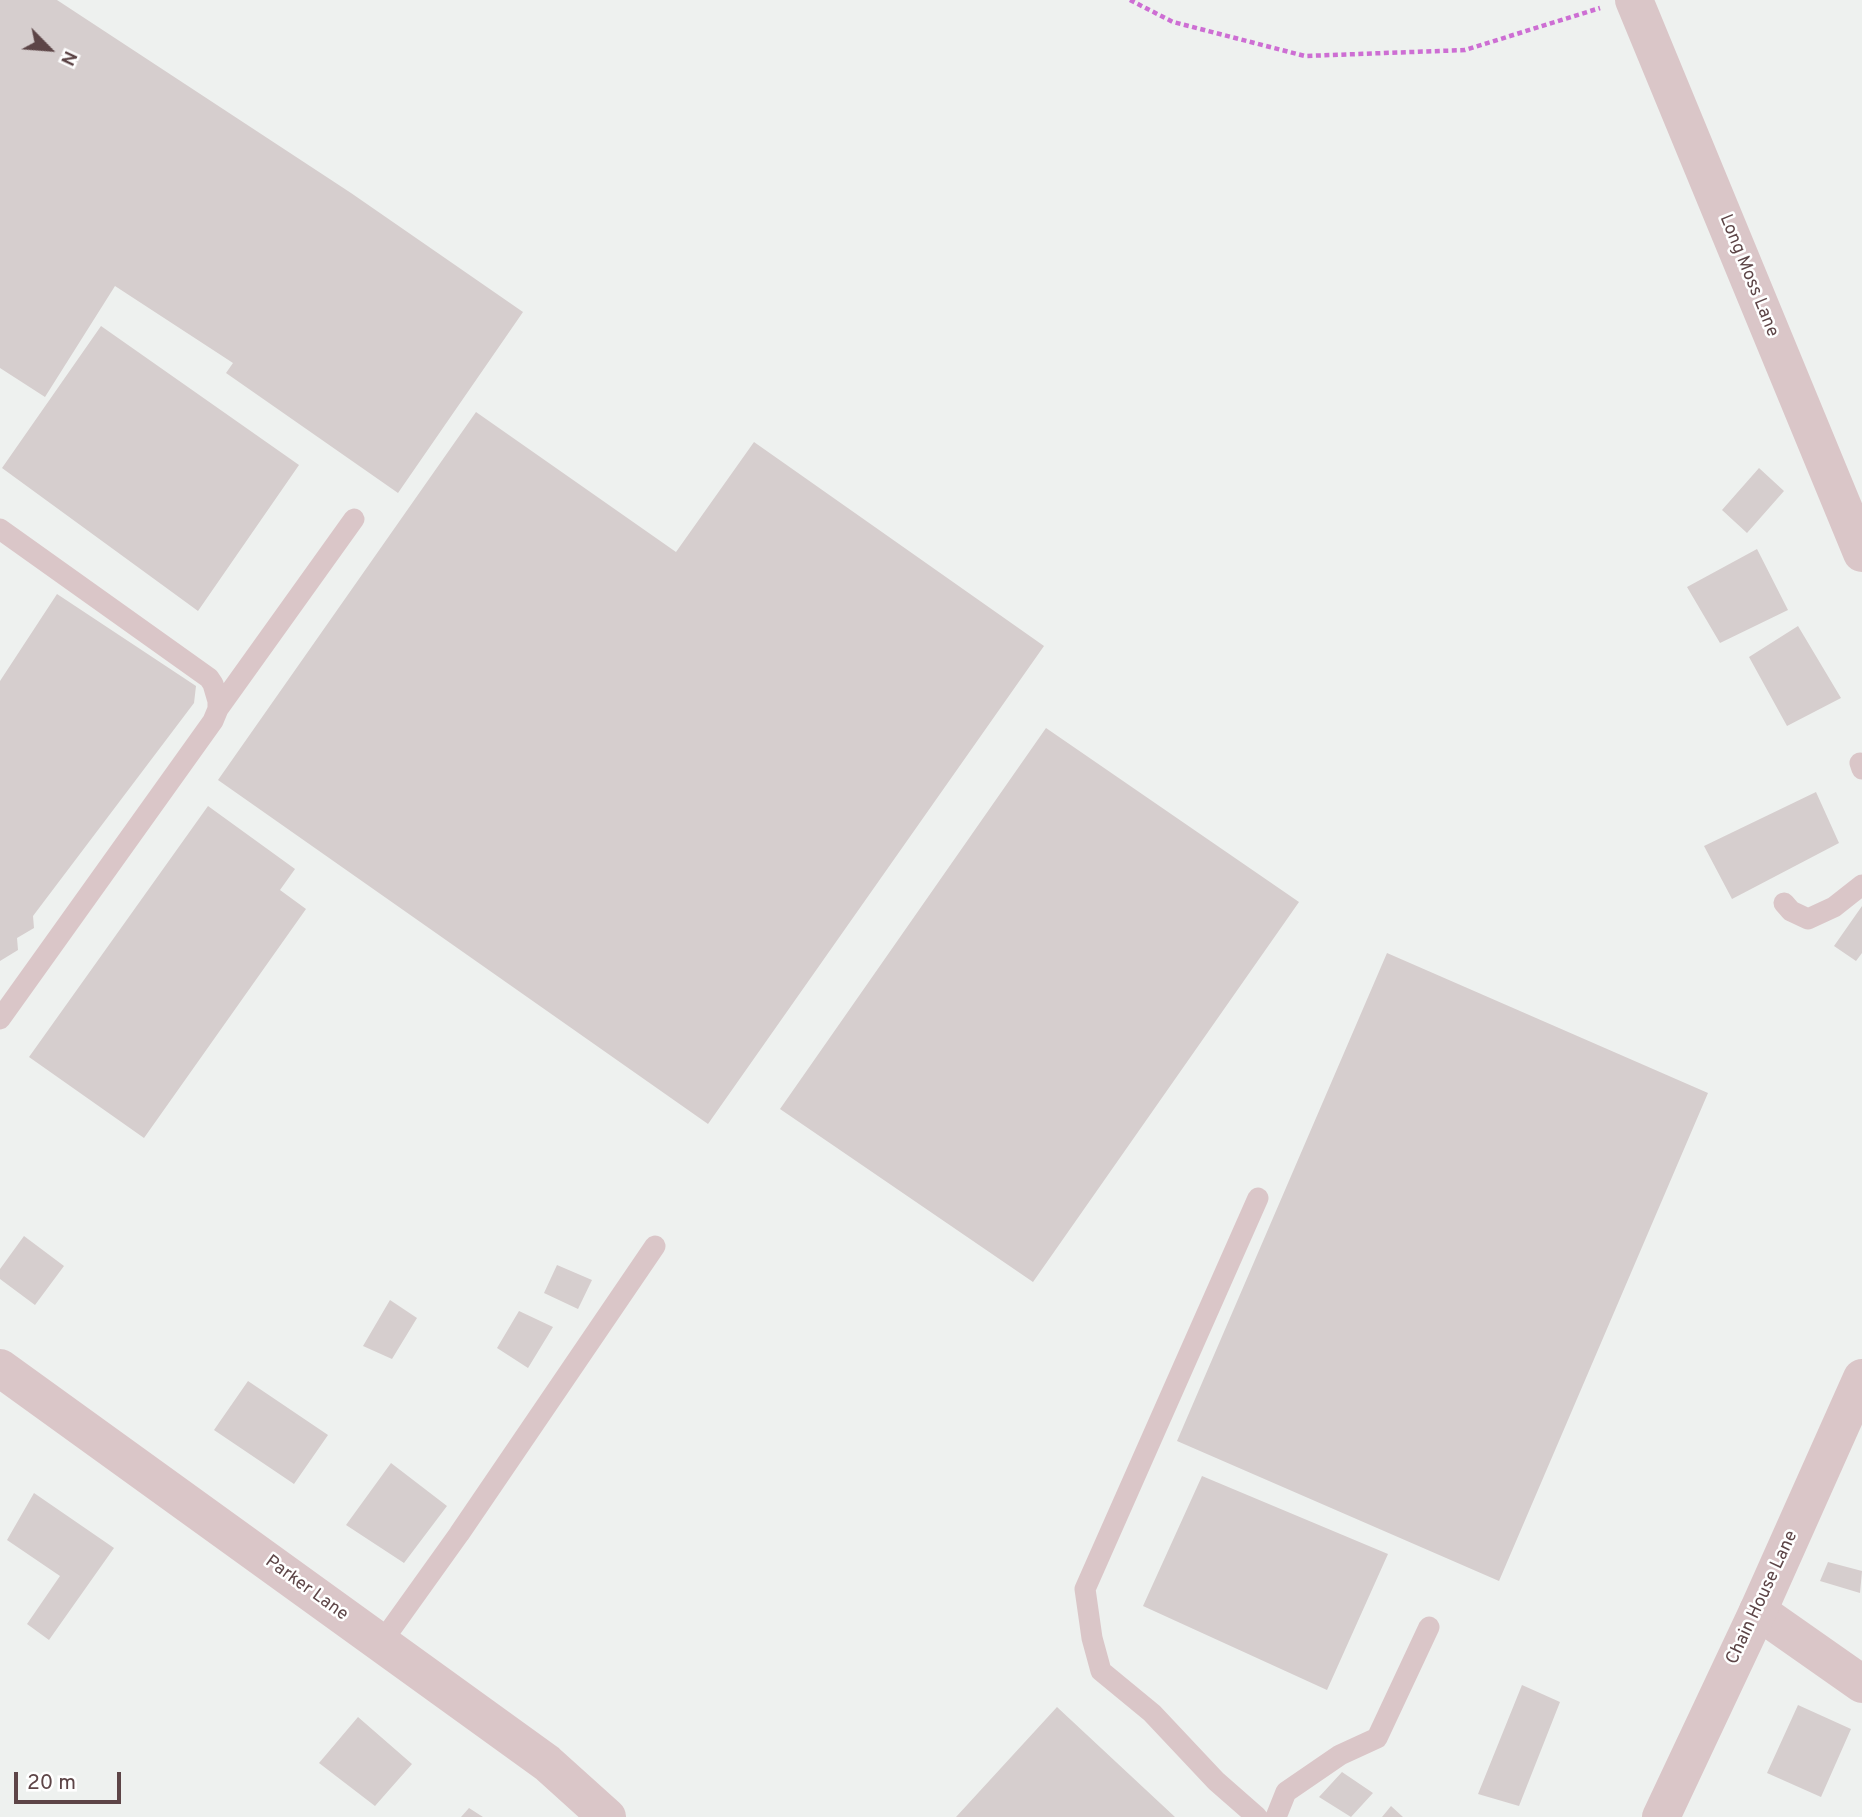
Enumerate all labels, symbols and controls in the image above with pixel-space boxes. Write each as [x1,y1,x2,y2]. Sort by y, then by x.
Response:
north arrow [14,14,84,84]
text: N [54,47,82,69]
street label: Long Moss Lane [1714,212,1782,340]
street label: Chain House Lane [1723,1528,1803,1668]
street label: Parker Lane [260,1552,352,1626]
scale bar [18,1758,124,1802]
text: 20 m [27,1770,76,1797]

